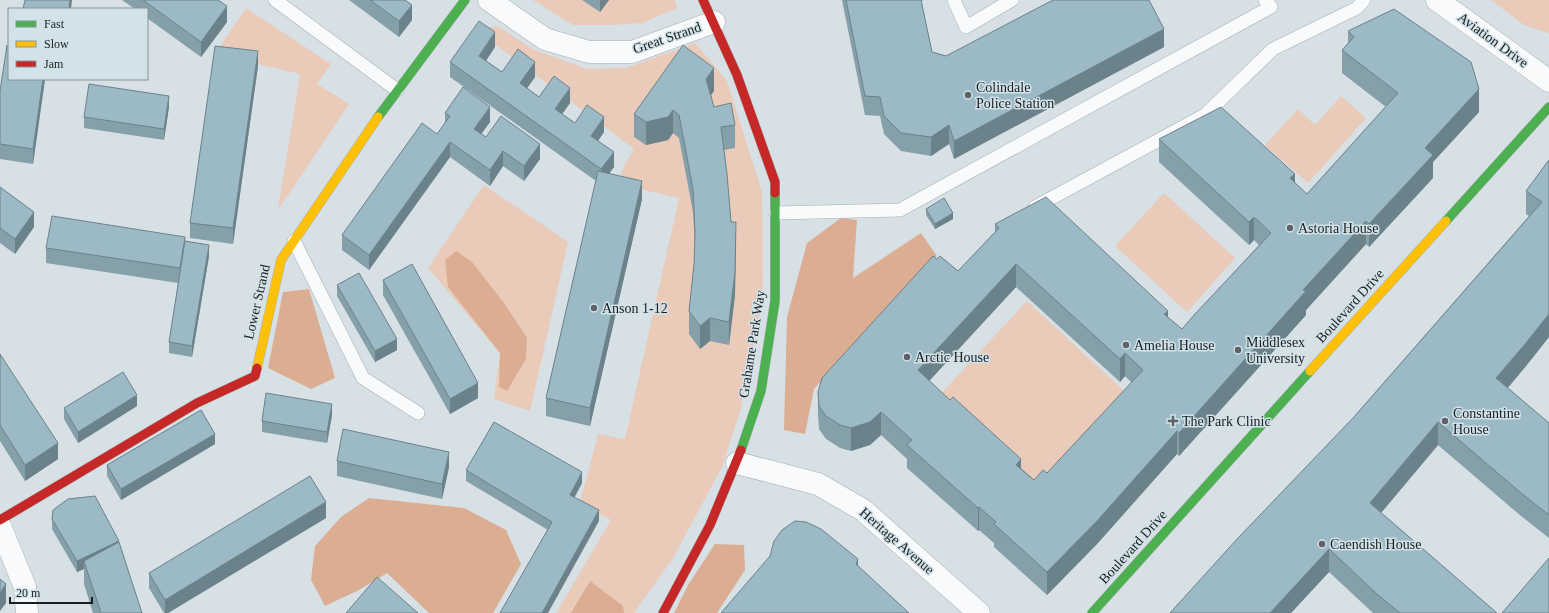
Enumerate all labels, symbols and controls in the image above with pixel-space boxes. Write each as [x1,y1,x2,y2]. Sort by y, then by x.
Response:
legend [8,8,148,80]
street label: Aviation Drive [1455,9,1531,71]
text: Fast [44,17,65,31]
street label: Great Strand [631,19,703,57]
text: Slow [44,37,69,51]
text: Jam [44,57,64,71]
place label: Colindale Police Station [976,80,1054,111]
marker: Colindale Police Station [963,90,973,100]
place label: Astoria House [1298,221,1379,236]
marker: Astoria House [1285,223,1295,233]
street label: Lower Strand [241,263,273,341]
street label: Boulevard Drive [1313,266,1387,346]
street label: Grahame Park Way [736,289,768,399]
place label: Anson 1-12 [602,301,668,316]
marker: Anson 1-12 [589,303,599,313]
place label: Middlesex University [1246,335,1305,366]
place label: Amelia House [1134,338,1214,353]
marker: Amelia House [1121,340,1131,350]
marker: Middlesex University [1233,345,1243,355]
place label: Arctic House [915,350,989,365]
marker: Arctic House [902,352,912,362]
place label: Constantine House [1453,406,1520,437]
place label: The Park Clinic [1182,414,1271,429]
marker: The Park Clinic [1167,415,1179,427]
marker: Constantine House [1440,416,1450,426]
street label: Heritage Avenue [857,505,937,577]
street label: Boulevard Drive [1096,507,1170,587]
place label: Caendish House [1330,537,1421,552]
marker: Caendish House [1317,539,1327,549]
scale bar [10,579,92,605]
text: 20 m [16,586,41,600]

